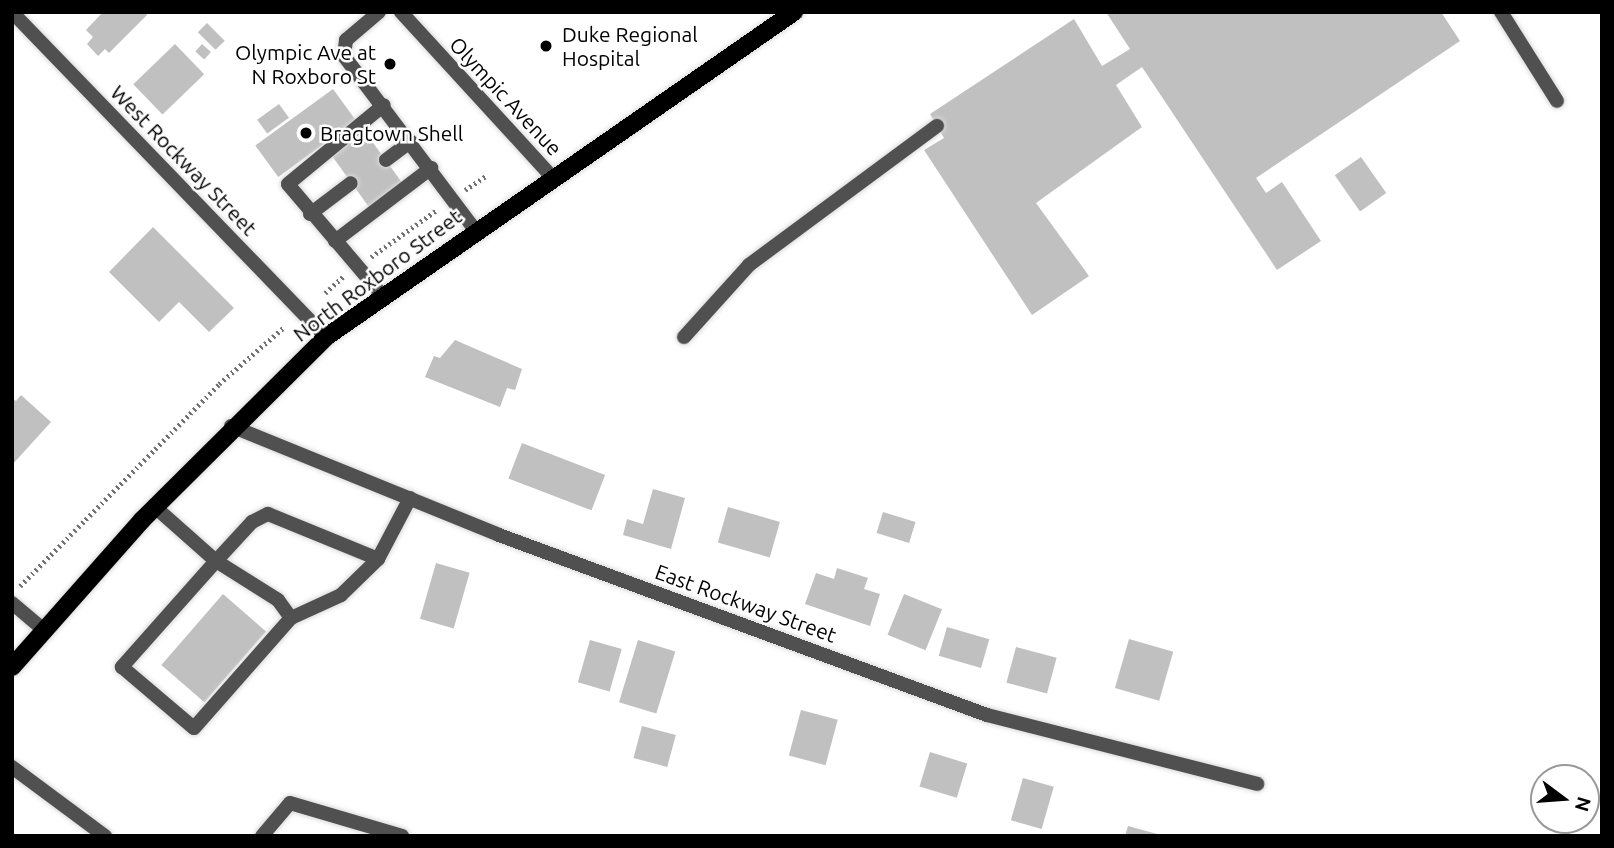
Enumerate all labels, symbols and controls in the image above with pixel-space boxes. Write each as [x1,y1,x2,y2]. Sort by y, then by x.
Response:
place label: Duke Regional Hospital [562,21,698,71]
street label: Olympic Avenue [445,32,567,160]
marker: Duke Regional Hospital [536,36,556,56]
place label: Olympic Ave at N Roxboro St [235,39,376,89]
marker: Olympic Ave at N Roxboro St [382,56,398,72]
street label: West Rockway Street [106,80,262,240]
place label: Bragtown Shell [320,120,463,146]
marker: Bragtown Shell [298,125,314,141]
street label: North Roxboro Street [288,203,466,347]
street label: East Rockway Street [652,558,840,648]
north arrow [1530,764,1600,834]
text: N [1571,794,1596,814]

